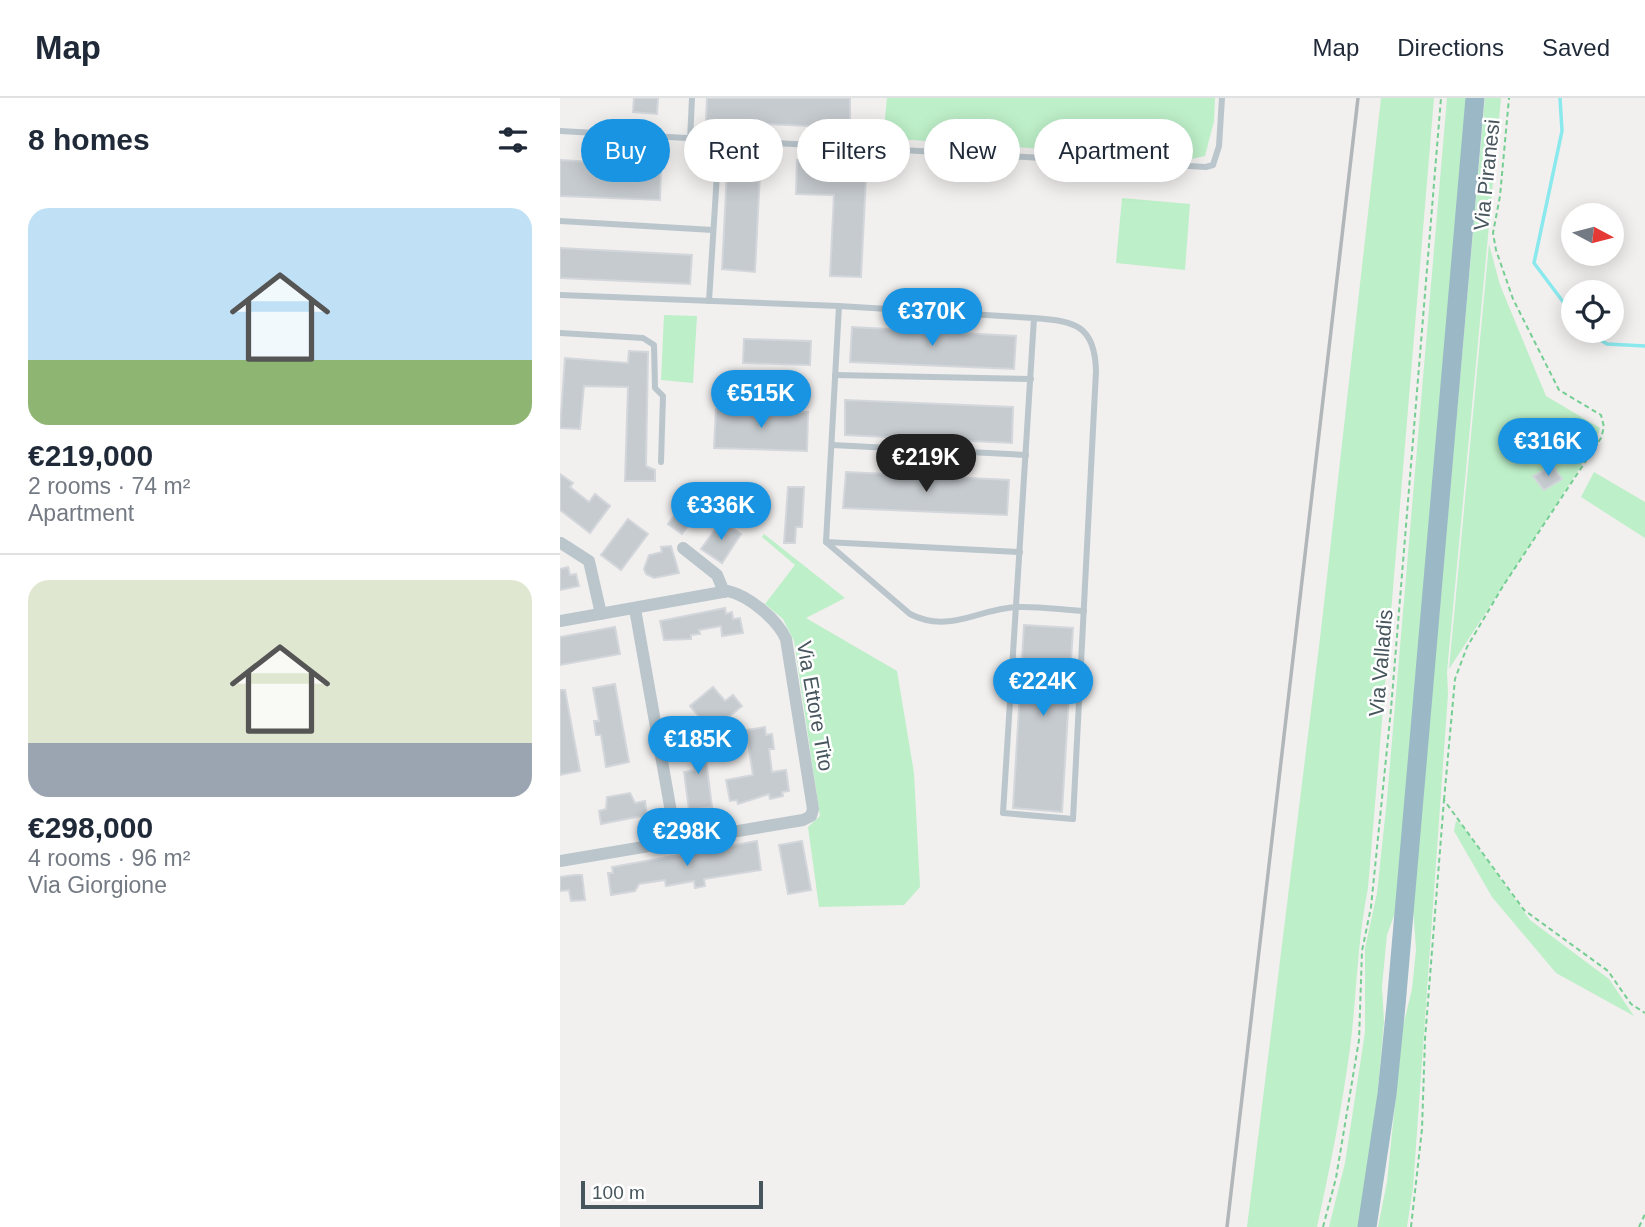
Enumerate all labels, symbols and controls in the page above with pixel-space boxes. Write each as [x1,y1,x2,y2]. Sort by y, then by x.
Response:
text: Map [35,29,101,66]
text: Map [1313,34,1359,61]
text: Directions [1397,34,1504,61]
text: Saved [1542,34,1610,61]
street label: Via Piranesi [1469,118,1504,232]
chip: Buy [581,119,670,182]
chip: Rent [684,119,783,182]
chip: Filters [797,119,910,182]
chip: New [924,119,1020,182]
chip: Apartment [1034,119,1193,182]
icon: filters [494,121,532,159]
text: 8 homes [28,123,150,156]
north arrow [1561,203,1624,266]
map controls [1561,203,1624,343]
icon: home [217,254,343,380]
button: locate [1561,280,1624,343]
pin: €370K [883,288,981,348]
text: €370K [898,298,966,324]
pin: €515K [712,370,810,430]
text: €515K [727,380,795,406]
pin: €316K [1499,418,1597,478]
text: €316K [1514,428,1582,454]
pin: €219K [877,434,975,494]
text: €219,000 [28,439,153,472]
text: €219K [892,444,960,470]
text: 2 rooms · 74 m² [28,473,190,499]
pin: €336K [672,482,770,542]
text: €336K [687,492,755,518]
text: Apartment [28,500,134,526]
street label: Via Valladis [1364,608,1397,718]
icon: home [217,626,343,752]
street label: Via Ettore Tito [793,639,838,773]
pin: €224K [994,658,1092,718]
text: €224K [1009,668,1077,694]
pin: €185K [649,716,747,776]
text: €185K [664,726,732,752]
pin: €298K [638,808,736,868]
text: €298,000 [28,811,153,844]
text: €298K [653,818,721,844]
text: 4 rooms · 96 m² [28,845,190,871]
text: Via Giorgione [28,872,167,898]
scale bar [581,1178,763,1210]
text: 100 m [592,1182,645,1203]

